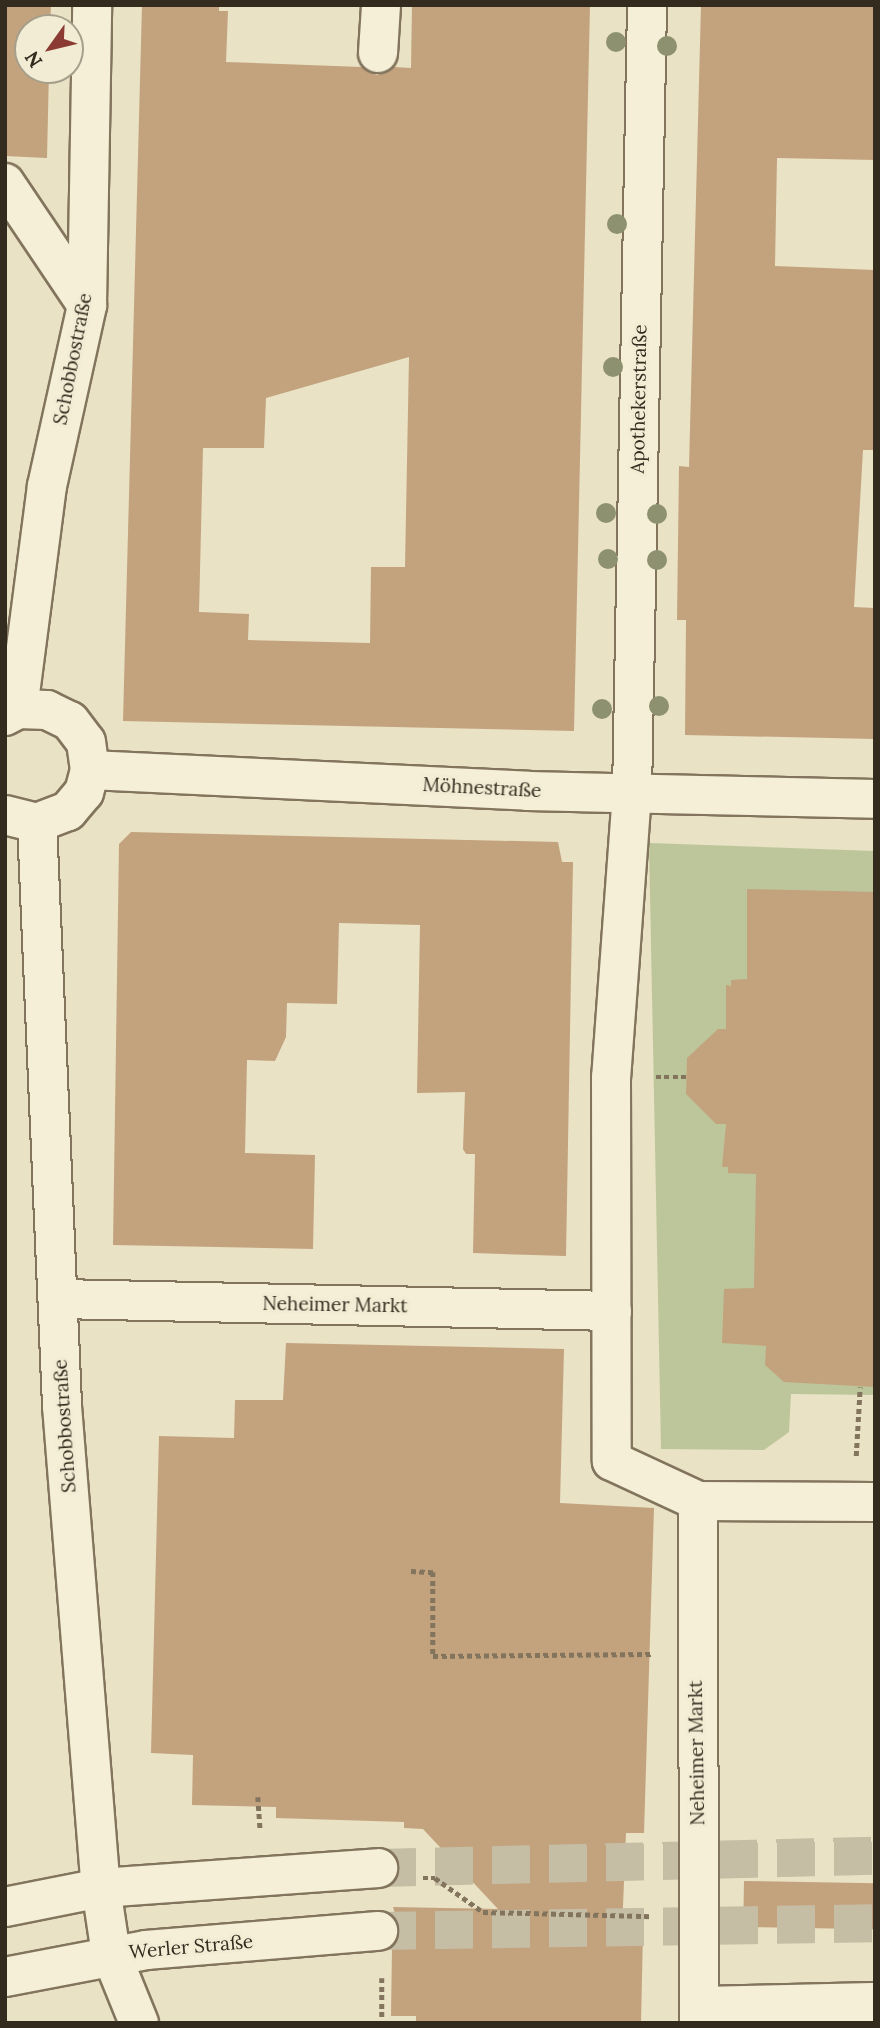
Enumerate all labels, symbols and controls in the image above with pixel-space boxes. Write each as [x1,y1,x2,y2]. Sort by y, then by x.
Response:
north arrow [14,14,84,84]
text: N [19,47,47,72]
street label: Schobbostraße [49,291,97,427]
street label: Apothekerstraße [626,324,652,474]
street label: Möhnestraße [422,774,542,802]
street label: Neheimer Markt [262,1292,408,1318]
street label: Schobbostraße [49,1358,81,1494]
street label: Neheimer Markt [684,1680,710,1826]
street label: Werler Straße [128,1930,254,1964]

